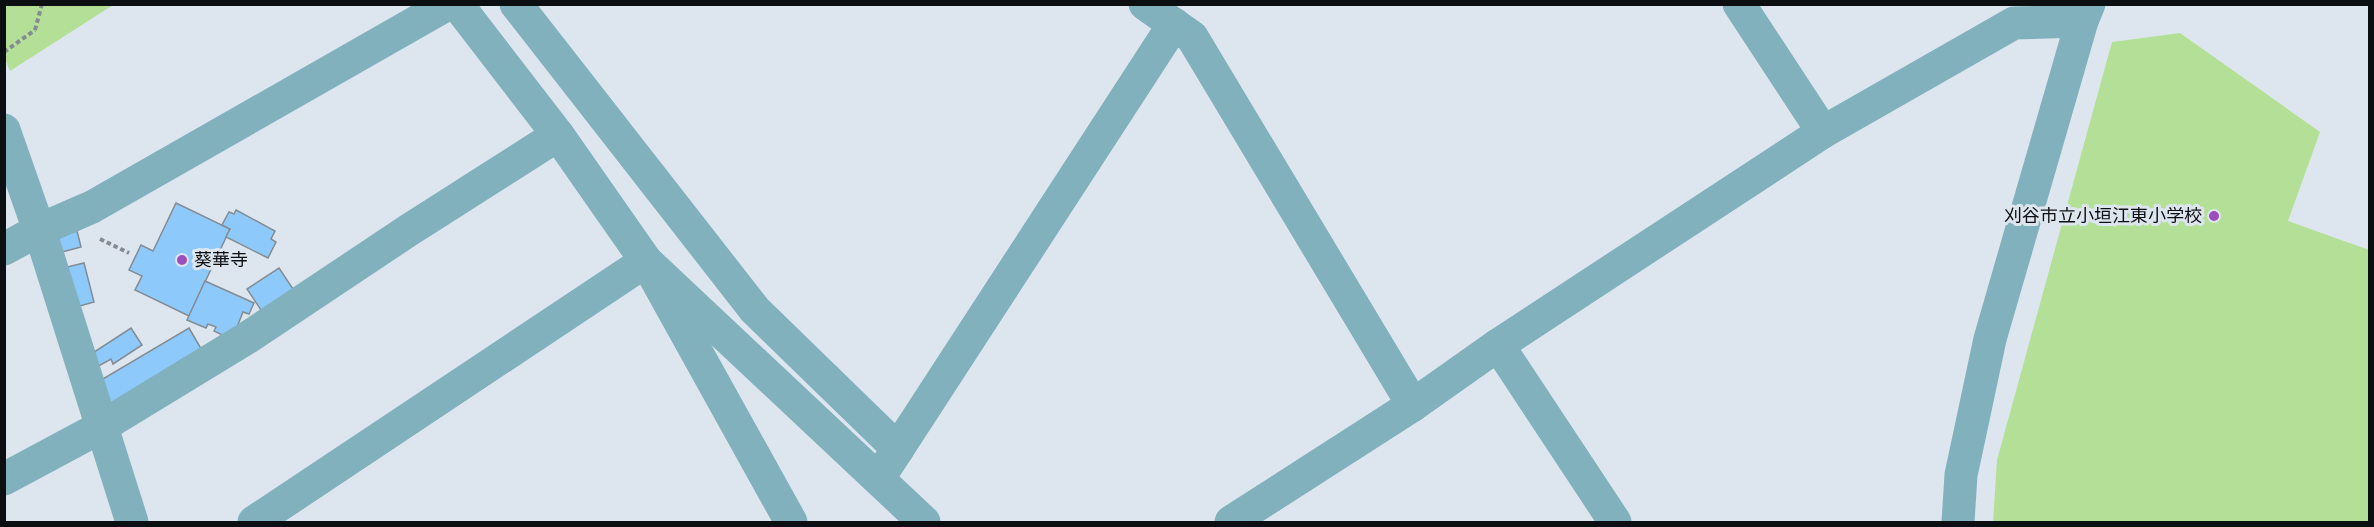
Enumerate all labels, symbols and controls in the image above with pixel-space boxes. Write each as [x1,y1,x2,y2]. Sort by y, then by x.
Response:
place label: 刈谷市立小垣江東小学校 [2004,203,2202,228]
marker: 刈谷市立小垣江東小学校 [2207,209,2221,223]
place label: 葵華寺 [194,247,248,272]
marker: 葵華寺 [175,253,189,267]

